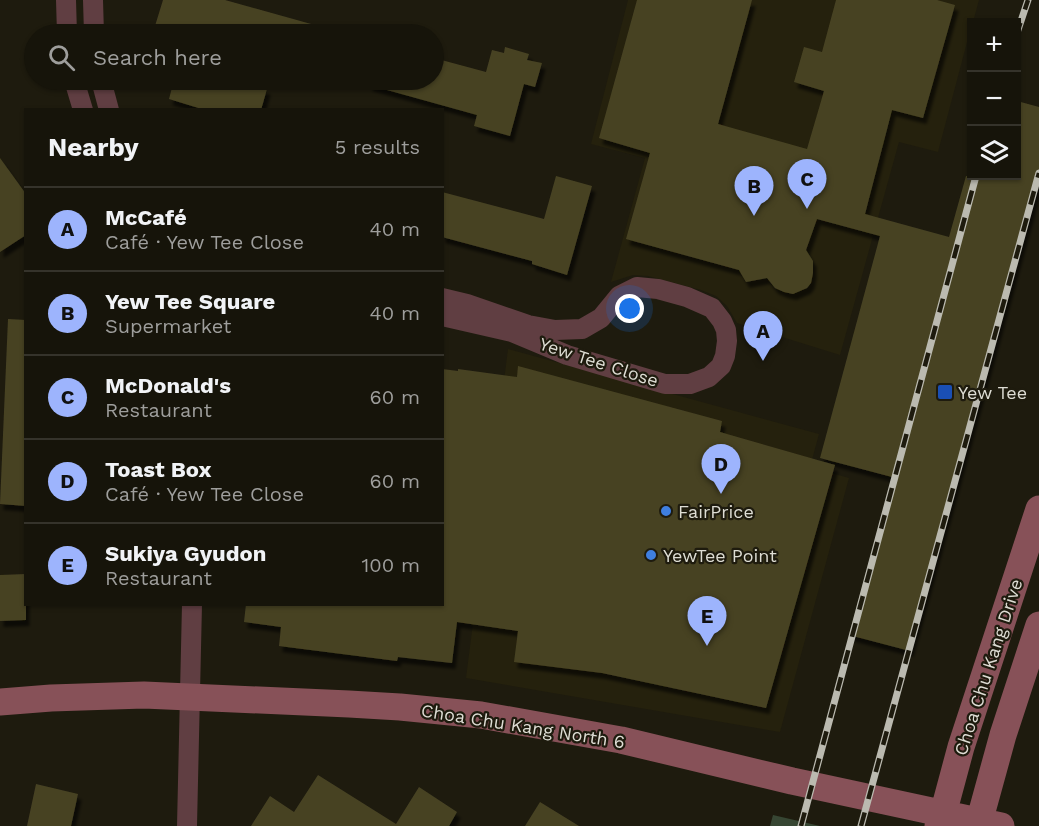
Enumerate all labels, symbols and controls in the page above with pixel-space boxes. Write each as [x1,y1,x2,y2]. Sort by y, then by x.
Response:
map controls [967,18,1021,180]
button: + [967,18,1021,72]
search box [24,24,444,90]
icon: search [45,41,78,74]
text: Search here [93,45,222,70]
button: − [967,72,1021,126]
button: layers [967,126,1021,180]
text: Nearby [48,132,139,162]
text: 5 results [335,135,420,159]
pin: C [788,160,826,209]
pin: B [734,166,774,216]
text: McCafé [105,205,187,230]
text: A [61,217,74,241]
text: 40 m [369,217,420,241]
text: Café · Yew Tee Close [105,230,304,254]
text: Yew Tee Square [105,289,275,314]
your location [615,294,644,323]
text: B [61,301,74,325]
text: 40 m [369,301,420,325]
pin: A [744,312,783,361]
text: Supermarket [105,314,231,338]
street label: Yew Tee Close [537,333,661,391]
text: McDonald's [105,373,231,398]
place label: Yew Tee [958,382,1027,403]
marker: Yew Tee [936,383,954,401]
text: C [61,385,74,409]
text: 60 m [370,385,420,409]
text: Restaurant [105,398,212,422]
pin: D [702,444,740,494]
text: Toast Box [105,457,211,482]
text: D [60,469,75,493]
text: 60 m [370,469,420,493]
text: Café · Yew Tee Close [105,482,304,506]
place label: FairPrice [678,501,754,522]
marker: FairPrice [659,504,673,518]
text: Sukiya Gyudon [105,541,266,566]
place label: YewTee Point [663,545,777,566]
marker: YewTee Point [644,548,658,562]
text: E [61,553,74,577]
text: 100 m [361,553,420,577]
text: Restaurant [105,566,212,590]
street label: Choa Chu Kang Drive [950,576,1026,758]
pin: E [688,596,726,646]
street label: Choa Chu Kang North 6 [420,700,626,752]

